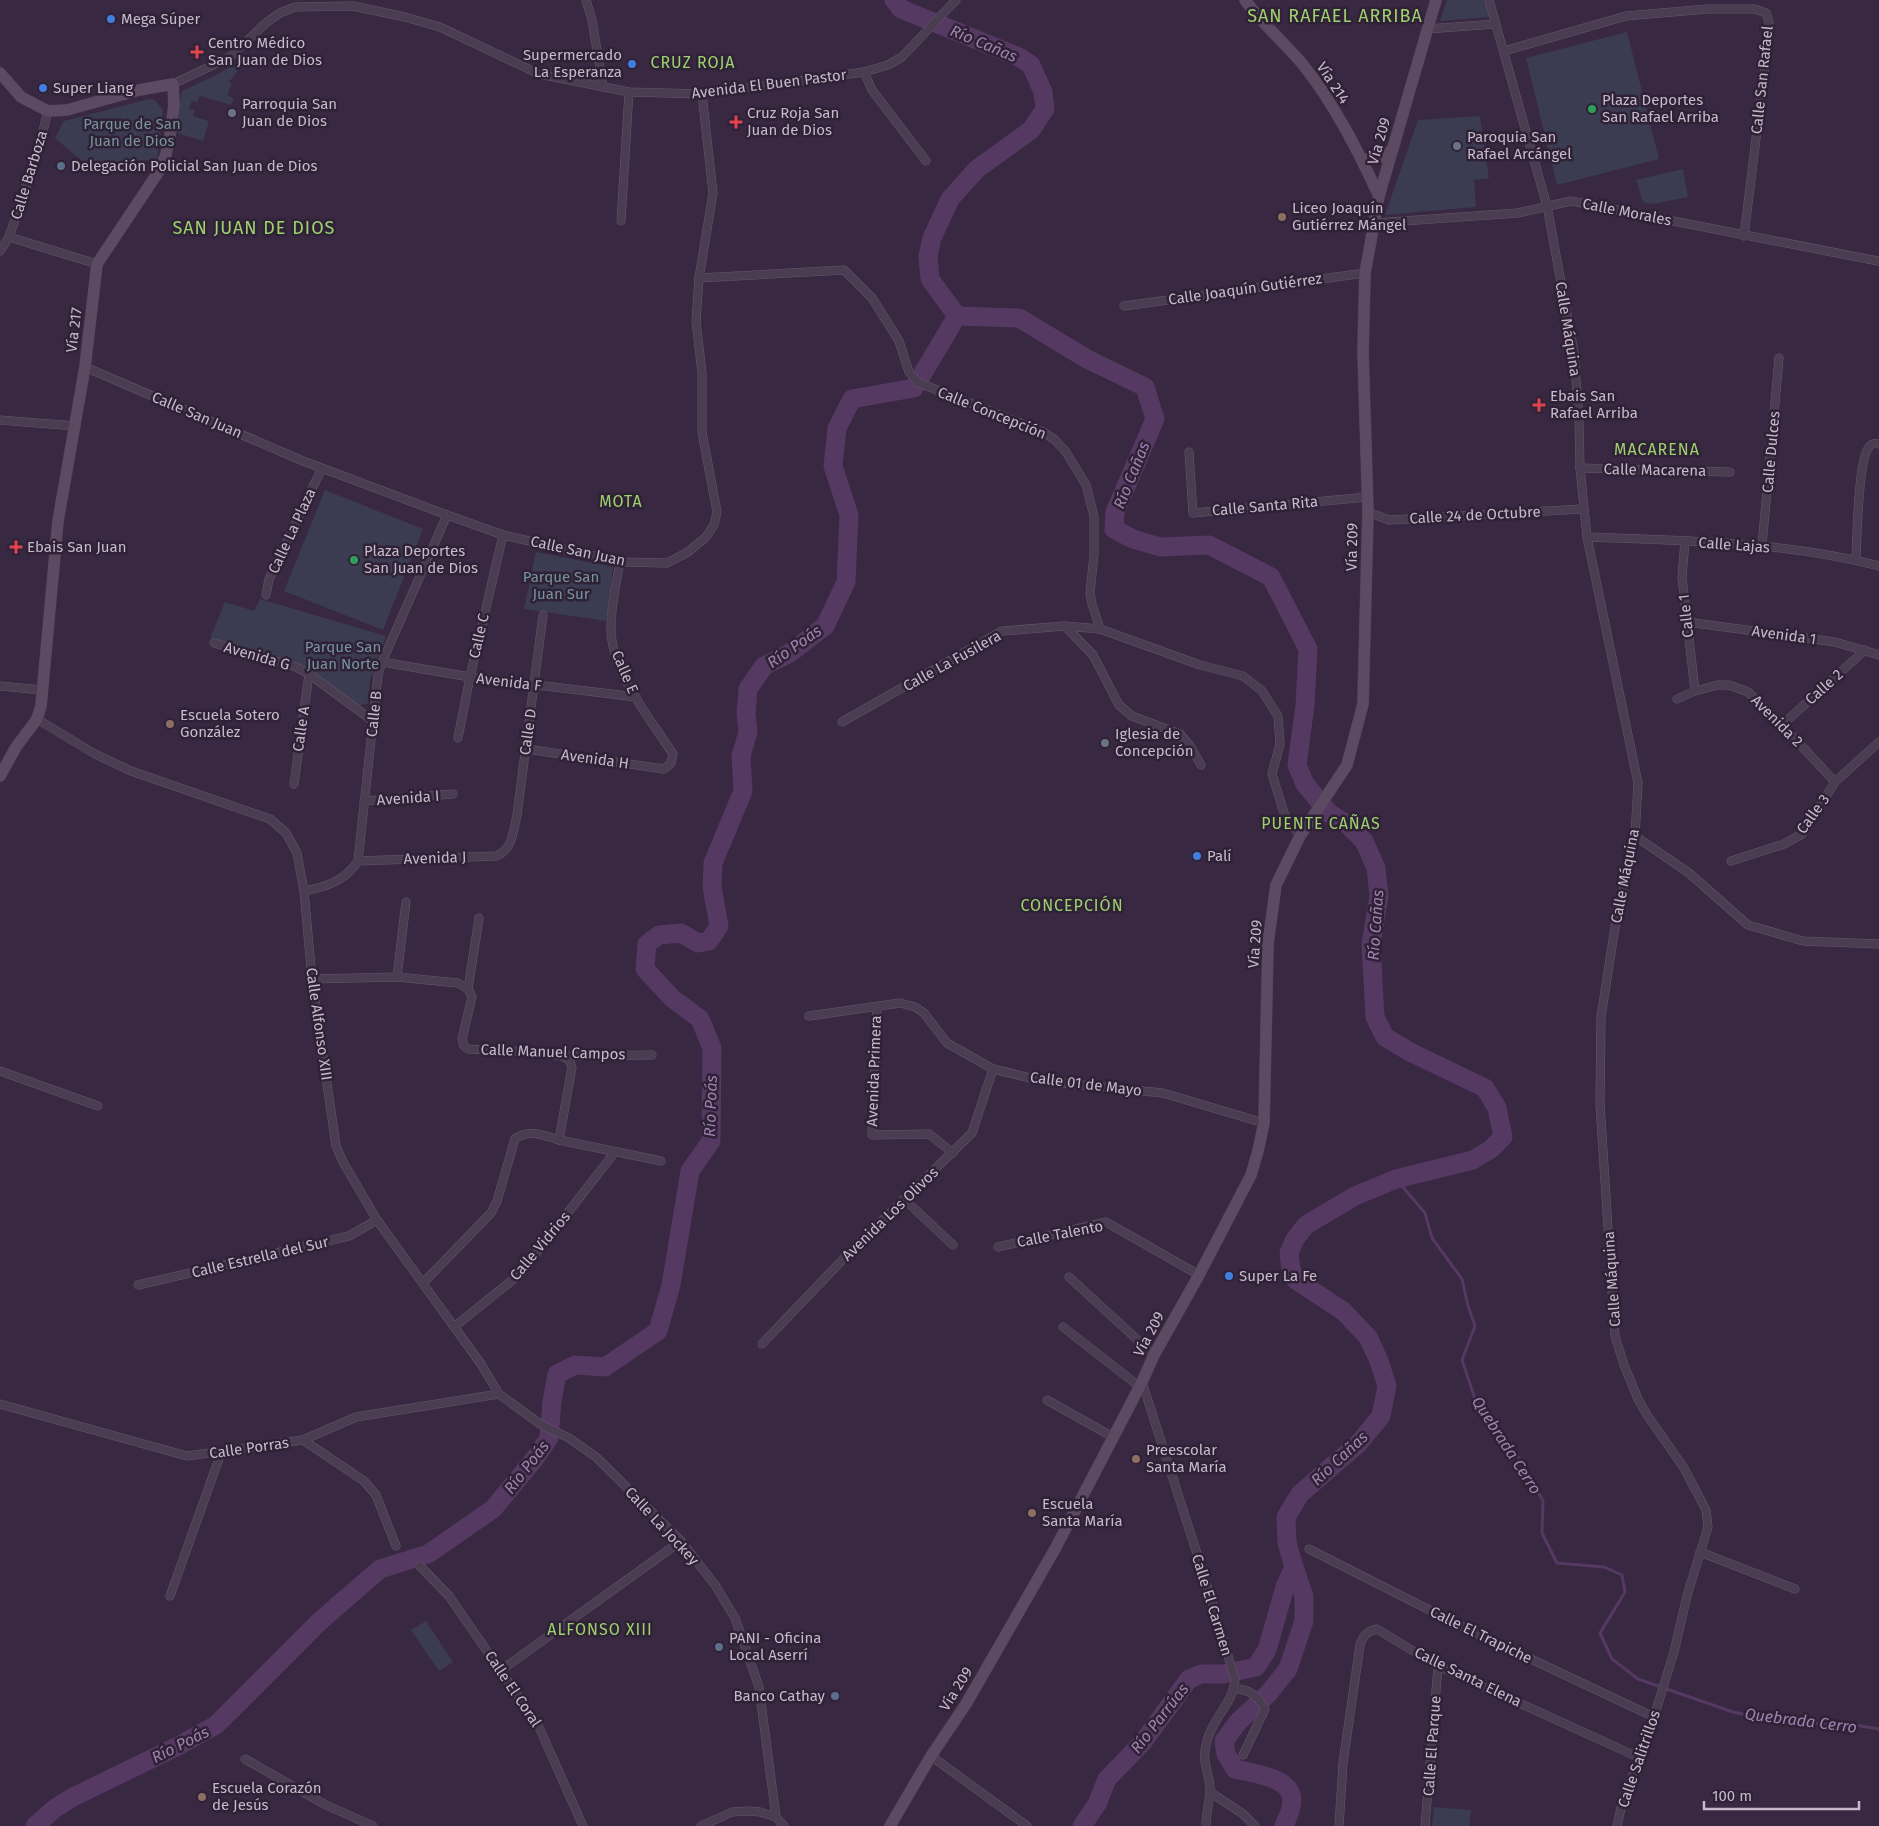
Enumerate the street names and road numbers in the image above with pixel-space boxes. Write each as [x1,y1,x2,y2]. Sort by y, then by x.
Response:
street label: Calle San Rafael [1747,24,1777,135]
street label: Vía 214 [1313,59,1353,107]
street label: Avenida El Buen Pastor [691,66,848,102]
street label: Vía 209 [1364,115,1394,167]
street label: Calle Barboza [7,128,51,222]
street label: Calle Morales [1581,195,1673,229]
street label: Calle Joaquín Gutiérrez [1167,269,1323,309]
street label: Calle Máquina [1552,280,1584,378]
street label: Vía 217 [62,306,86,353]
street label: Calle Concepción [935,383,1049,443]
street label: Calle San Juan [149,388,245,442]
street label: Calle Dulces [1758,410,1784,494]
street label: Calle Macarena [1604,460,1706,480]
street label: Calle La Plaza [264,485,320,577]
street label: Calle Santa Rita [1211,492,1319,520]
street label: Calle 24 de Octubre [1409,503,1541,527]
street label: Vía 209 [1343,523,1361,571]
street label: Calle San Juan [529,532,627,570]
street label: Calle Lajas [1698,534,1770,556]
street label: Calle 1 [1675,593,1697,639]
street label: Calle C [465,611,493,660]
street label: Avenida 1 [1751,622,1817,648]
street label: Calle La Fusilera [900,627,1004,695]
street label: Avenida G [222,638,292,674]
street label: Calle E [608,648,642,696]
street label: Calle 2 [1801,665,1847,709]
street label: Avenida F [475,669,543,695]
street label: Calle B [363,690,385,738]
street label: Avenida 2 [1747,691,1807,751]
street label: Calle A [289,705,313,753]
street label: Calle D [516,708,540,756]
street label: Avenida H [560,745,630,773]
street label: Avenida I [376,787,440,809]
street label: Calle 3 [1793,791,1833,837]
street label: Calle Máquina [1607,827,1643,925]
street label: Avenida J [403,848,467,868]
street label: Vía 209 [1244,919,1266,969]
street label: Calle Alfonso XIII [302,966,336,1082]
street label: Avenida Primera [863,1015,885,1127]
street label: Calle Manuel Campos [480,1040,626,1064]
street label: Calle 01 de Mayo [1029,1068,1143,1100]
street label: Avenida Los Olivos [838,1163,942,1265]
street label: Calle Vidrios [506,1208,574,1284]
street label: Calle Talento [1015,1217,1105,1251]
street label: Calle Máquina [1600,1231,1624,1327]
street label: Calle Estrella del Sur [190,1232,330,1282]
street label: Vía 209 [1130,1308,1168,1360]
street label: Calle Porras [208,1434,290,1462]
street label: Calle La Jockey [621,1483,703,1569]
street label: Calle El Carmen [1188,1552,1236,1658]
street label: Calle El Trapiche [1427,1602,1535,1668]
street label: Calle Santa Elena [1411,1643,1525,1711]
street label: Calle El Coral [481,1648,545,1731]
street label: Vía 209 [936,1664,977,1714]
street label: Calle El Parque [1420,1695,1444,1797]
street label: Calle Salitrillos [1614,1708,1664,1810]

